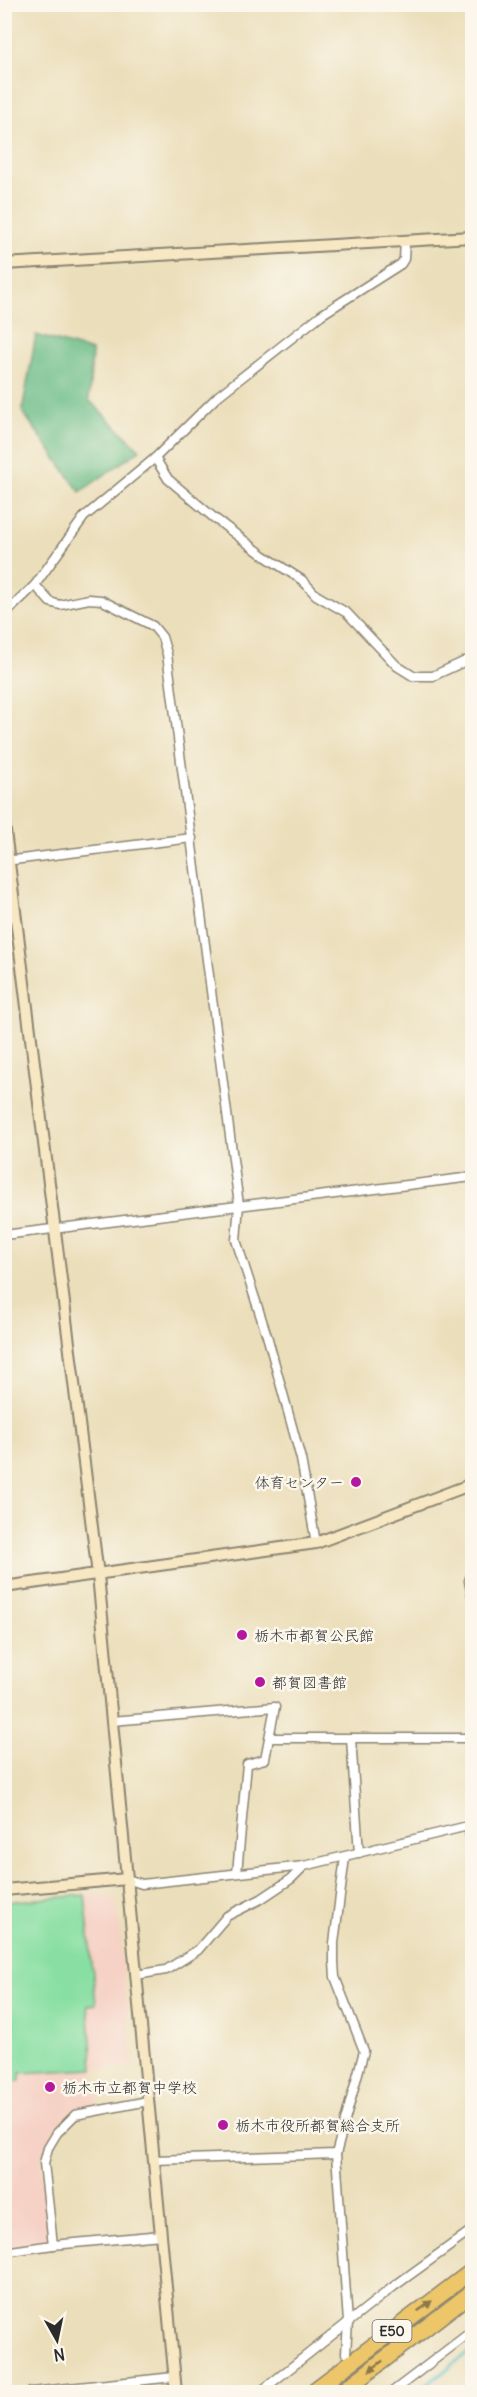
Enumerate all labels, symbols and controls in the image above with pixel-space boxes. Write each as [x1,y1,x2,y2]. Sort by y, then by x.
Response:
place label: 体育センター [255,1473,344,1492]
marker: 体育センター [349,1475,363,1489]
place label: 栃木市都賀公民館 [254,1626,374,1645]
marker: 栃木市都賀公民館 [235,1628,249,1642]
place label: 都賀図書館 [272,1673,347,1692]
marker: 都賀図書館 [253,1675,267,1689]
place label: 栃木市立都賀中学校 [62,2078,197,2097]
marker: 栃木市立都賀中学校 [43,2080,57,2094]
place label: 栃木市役所都賀総合支所 [235,2116,400,2135]
marker: 栃木市役所都賀総合支所 [216,2118,230,2132]
one-way arrow [418,2300,433,2312]
north arrow [27,2310,87,2370]
road number: E50 [372,2320,412,2342]
text: N [52,2344,66,2366]
one-way arrow [368,2359,384,2372]

